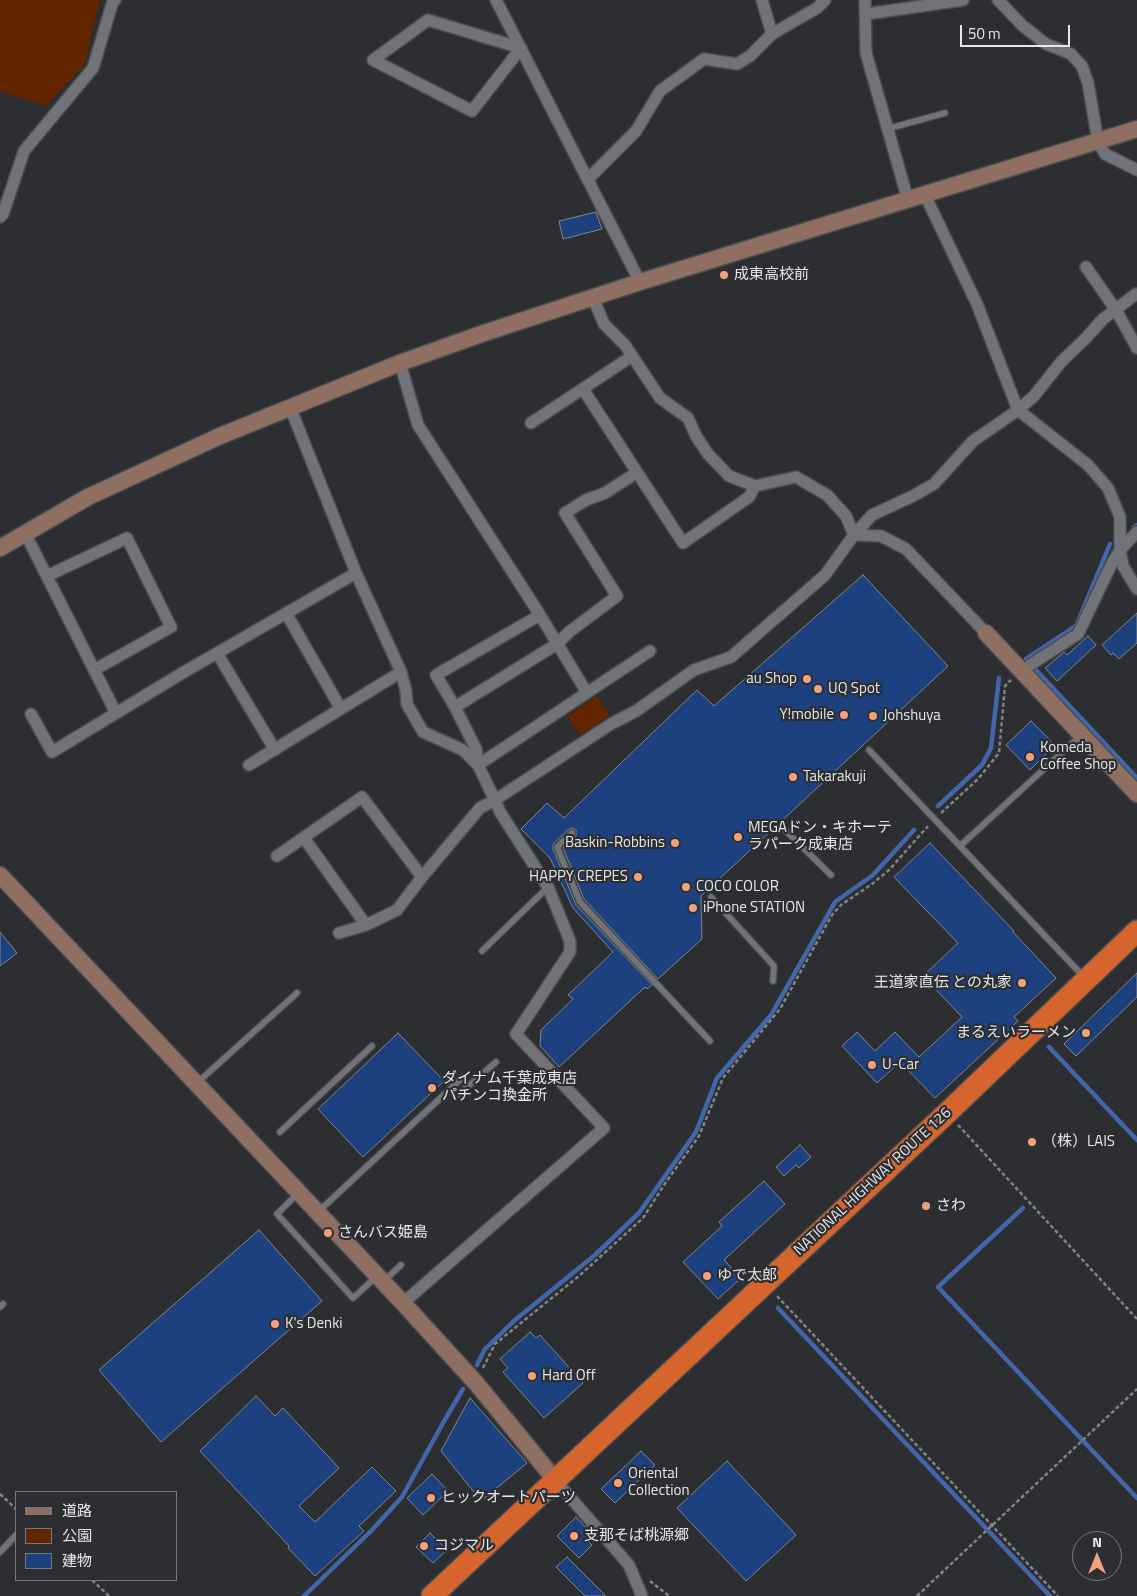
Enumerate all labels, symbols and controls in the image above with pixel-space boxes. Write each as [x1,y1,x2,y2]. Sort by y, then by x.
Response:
scale bar [962,15,1072,47]
text: 50 m [968,22,1001,45]
place label: 成東高校前 [734,266,809,284]
marker: 成東高校前 [718,269,730,281]
place label: au Shop [746,670,797,688]
marker: au Shop [801,673,813,685]
place label: UQ Spot [828,680,880,698]
marker: UQ Spot [812,683,824,695]
place label: Y!mobile [780,706,834,724]
place label: Johshuya [883,707,941,725]
marker: Y!mobile [838,709,850,721]
marker: Johshuya [867,710,879,722]
place label: Komeda Coffee Shop [1040,739,1116,774]
marker: Komeda Coffee Shop [1024,751,1036,763]
place label: Takarakuji [803,768,866,786]
marker: Takarakuji [787,771,799,783]
place label: MEGAドン・キホーテ ラパーク成東店 [748,819,892,854]
marker: MEGAドン・キホーテ ラパーク成東店 [732,831,744,843]
place label: Baskin-Robbins [565,834,665,852]
marker: Baskin-Robbins [669,837,681,849]
place label: HAPPY CREPES [529,868,628,886]
marker: HAPPY CREPES [632,871,644,883]
place label: COCO COLOR [696,878,779,896]
marker: COCO COLOR [680,881,692,893]
place label: iPhone STATION [703,899,805,917]
marker: iPhone STATION [687,902,699,914]
place label: 王道家直伝 との丸家 [874,974,1012,992]
marker: 王道家直伝 との丸家 [1016,977,1028,989]
place label: まるえいラーメン [956,1024,1076,1042]
marker: まるえいラーメン [1080,1027,1092,1039]
place label: U-Car [882,1056,919,1074]
marker: U-Car [866,1059,878,1071]
place label: ダイナム千葉成東店 パチンコ換金所 [442,1070,577,1105]
marker: ダイナム千葉成東店 パチンコ換金所 [426,1082,438,1094]
street label: NATIONAL HIGHWAY ROUTE 126 [791,1104,955,1260]
place label: （株）LAIS [1042,1133,1115,1151]
marker: （株）LAIS [1026,1136,1038,1148]
place label: さわ [936,1197,966,1215]
marker: さわ [920,1200,932,1212]
place label: さんバス姫島 [338,1224,428,1242]
marker: さんバス姫島 [322,1227,334,1239]
place label: ゆで太郎 [717,1267,777,1285]
marker: ゆで太郎 [701,1270,713,1282]
place label: K's Denki [285,1315,343,1333]
marker: K's Denki [269,1318,281,1330]
place label: Hard Off [542,1367,596,1385]
marker: Hard Off [526,1370,538,1382]
place label: Oriental Collection [628,1465,689,1500]
marker: Oriental Collection [612,1477,624,1489]
place label: ヒックオートパーツ [441,1489,576,1507]
legend [15,1491,178,1581]
marker: ヒックオートパーツ [425,1492,437,1504]
text: 道路 [62,1499,92,1522]
text: 公園 [62,1524,92,1547]
place label: 支那そば桃源郷 [584,1527,689,1545]
marker: 支那そば桃源郷 [568,1530,580,1542]
north arrow [1072,1531,1122,1581]
text: N [1092,1531,1102,1552]
place label: コジマル [434,1537,494,1555]
marker: コジマル [418,1540,430,1552]
text: 建物 [62,1549,92,1572]

